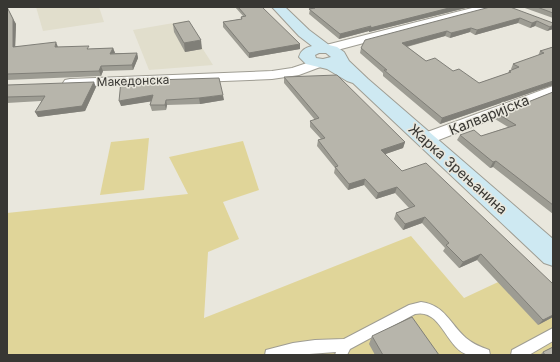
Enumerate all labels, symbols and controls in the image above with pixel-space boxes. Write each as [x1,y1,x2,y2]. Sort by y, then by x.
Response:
street label: Македонска [96,72,170,89]
street label: Калваријска [446,91,531,138]
street label: Жарка Зрењанина [405,120,511,217]

